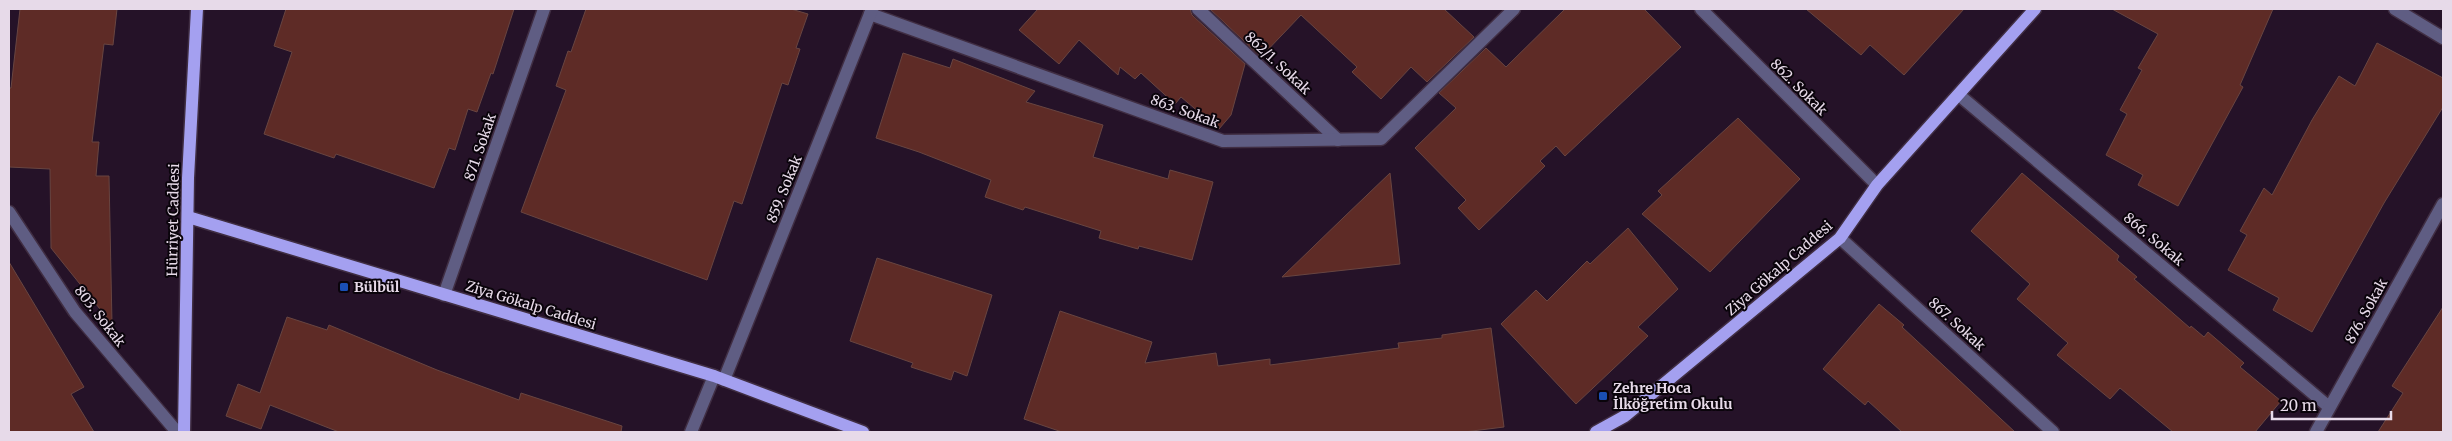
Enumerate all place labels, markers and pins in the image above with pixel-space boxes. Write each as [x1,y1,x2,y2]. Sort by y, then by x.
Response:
place label: Bülbül [354,278,400,296]
marker: Bülbül [338,281,350,293]
place label: Zehre Hoca İlköğretim Okulu [1613,379,1732,413]
marker: Zehre Hoca İlköğretim Okulu [1597,390,1609,402]

